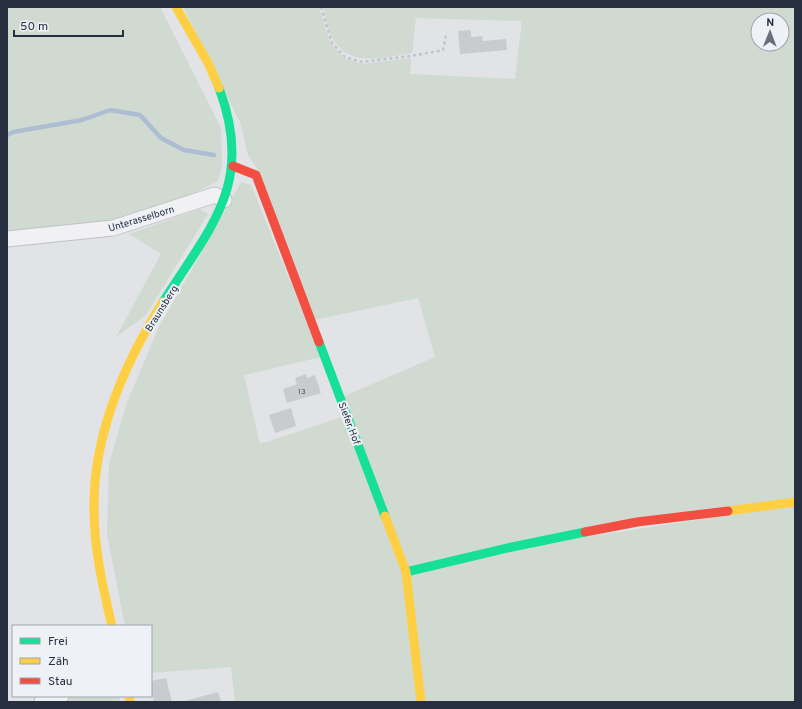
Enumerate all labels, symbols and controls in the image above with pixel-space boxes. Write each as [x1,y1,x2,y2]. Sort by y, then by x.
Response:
scale bar [14,12,123,38]
north arrow [750,12,790,52]
text: N [766,16,774,30]
text: 50 m [20,19,48,35]
street label: Unterasselborn [107,203,176,236]
street label: Braunsberg [143,283,182,334]
house number: 13 [298,387,306,397]
street label: Siefer Hof [335,401,363,447]
legend [12,625,152,697]
text: Frei [48,634,68,650]
text: Zäh [48,654,69,670]
text: Stau [48,674,73,690]

